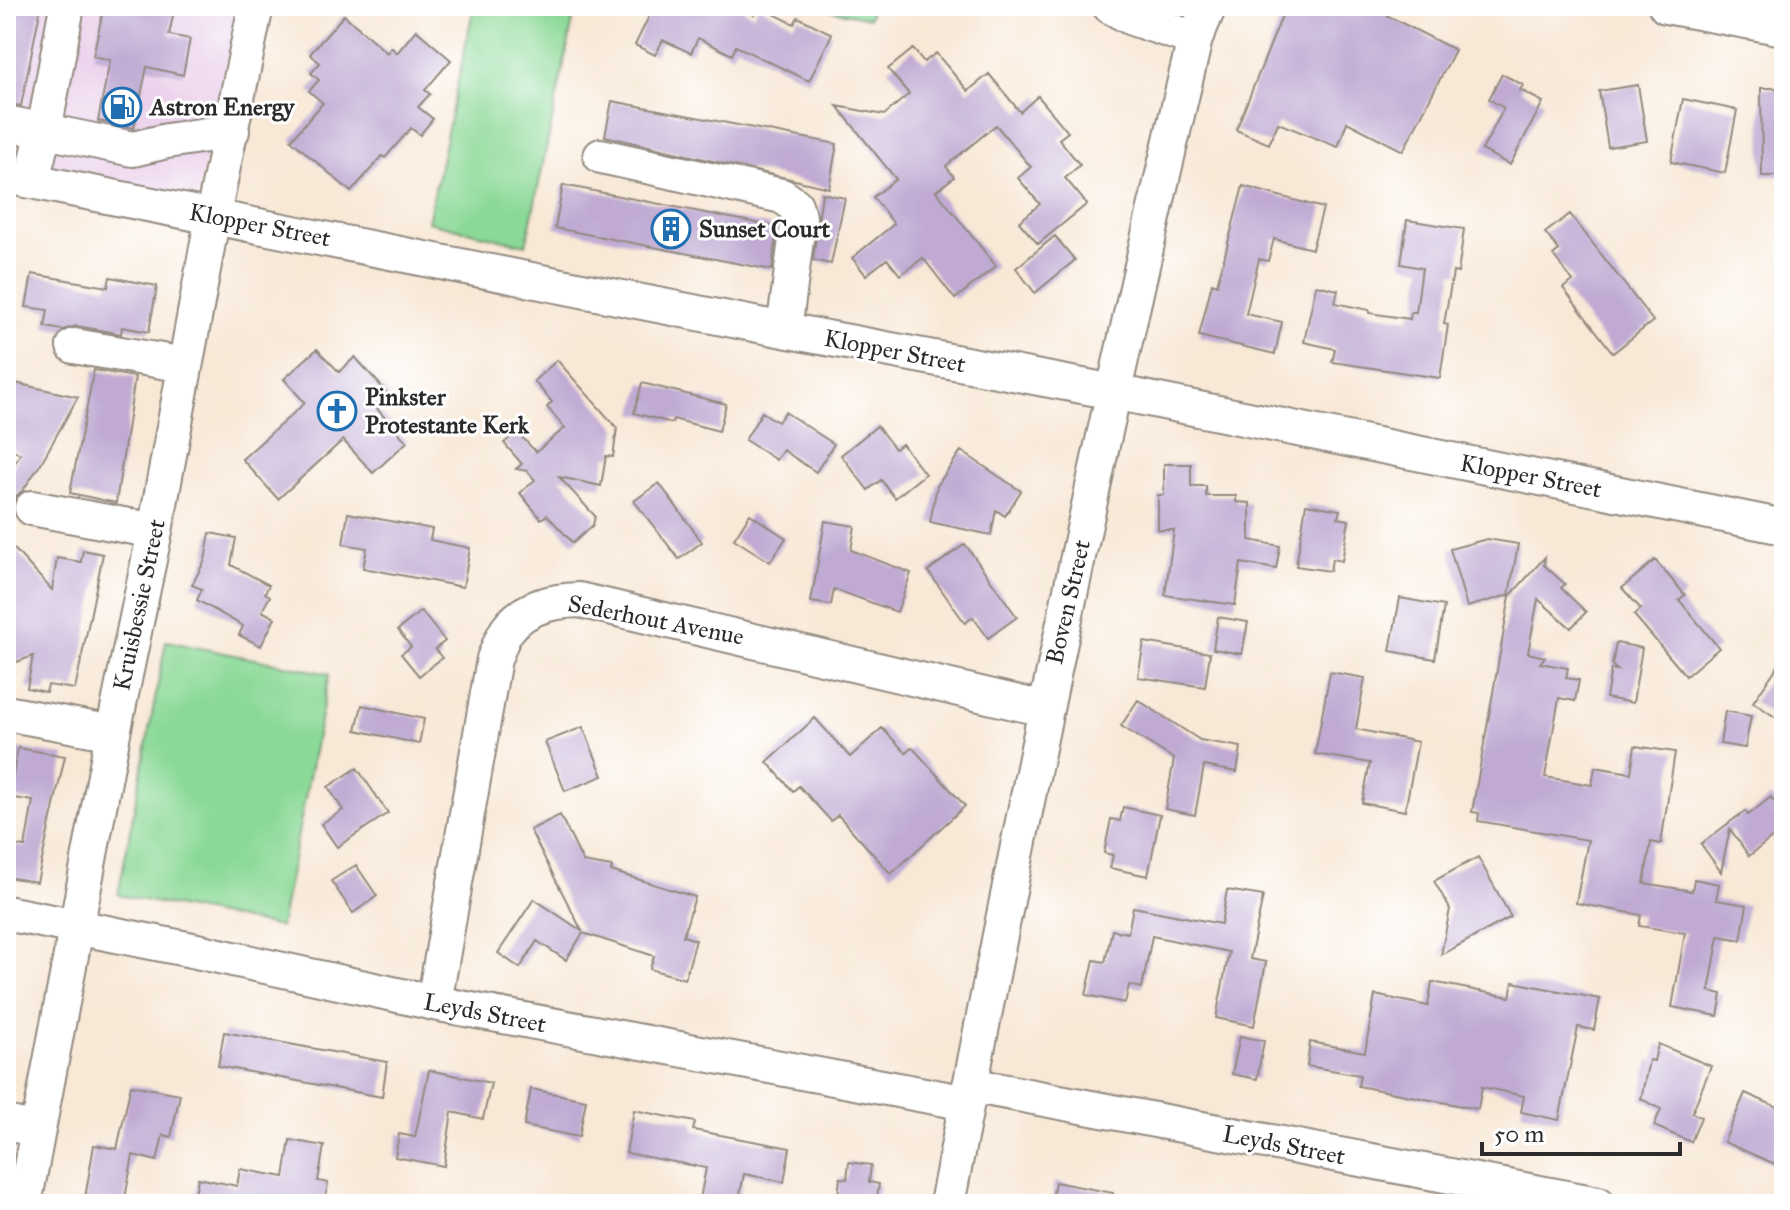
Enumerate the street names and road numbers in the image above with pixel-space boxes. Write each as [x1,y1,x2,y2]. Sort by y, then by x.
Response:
street label: Klopper Street [187,197,334,254]
street label: Klopper Street [822,323,969,380]
street label: Klopper Street [1458,448,1605,505]
street label: Kruisbessie Street [106,516,172,694]
street label: Boven Street [1039,536,1097,667]
street label: Sederhout Avenue [565,588,747,652]
street label: Leyds Street [421,986,549,1040]
street label: Leyds Street [1220,1118,1348,1172]

